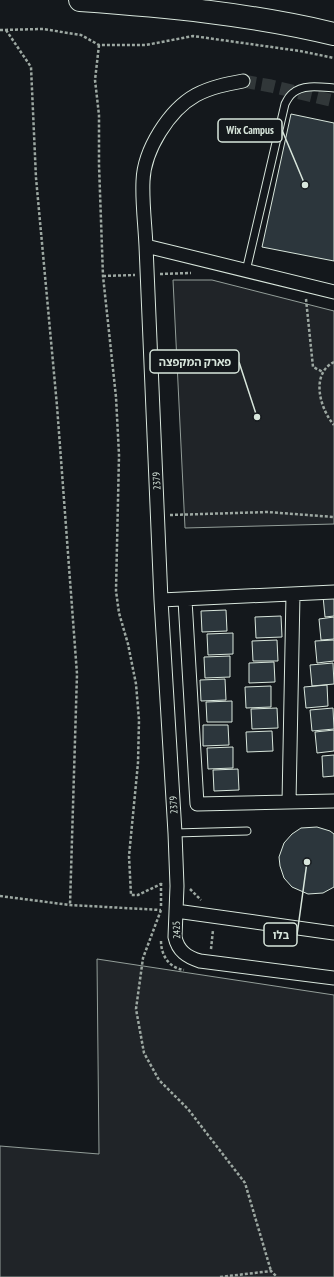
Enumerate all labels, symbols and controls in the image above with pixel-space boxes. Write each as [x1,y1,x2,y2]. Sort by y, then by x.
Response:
callout: Wix Campus [218,119,282,142]
text: Wix Campus [225,123,274,137]
callout: פארק המקפצה [150,350,239,373]
text: פארק המקפצה [159,355,231,369]
street label: 2379 [150,472,163,490]
street label: 2379 [167,796,180,814]
street label: 2425 [170,921,183,939]
callout: בלו [264,923,297,946]
text: בלו [273,928,290,942]

